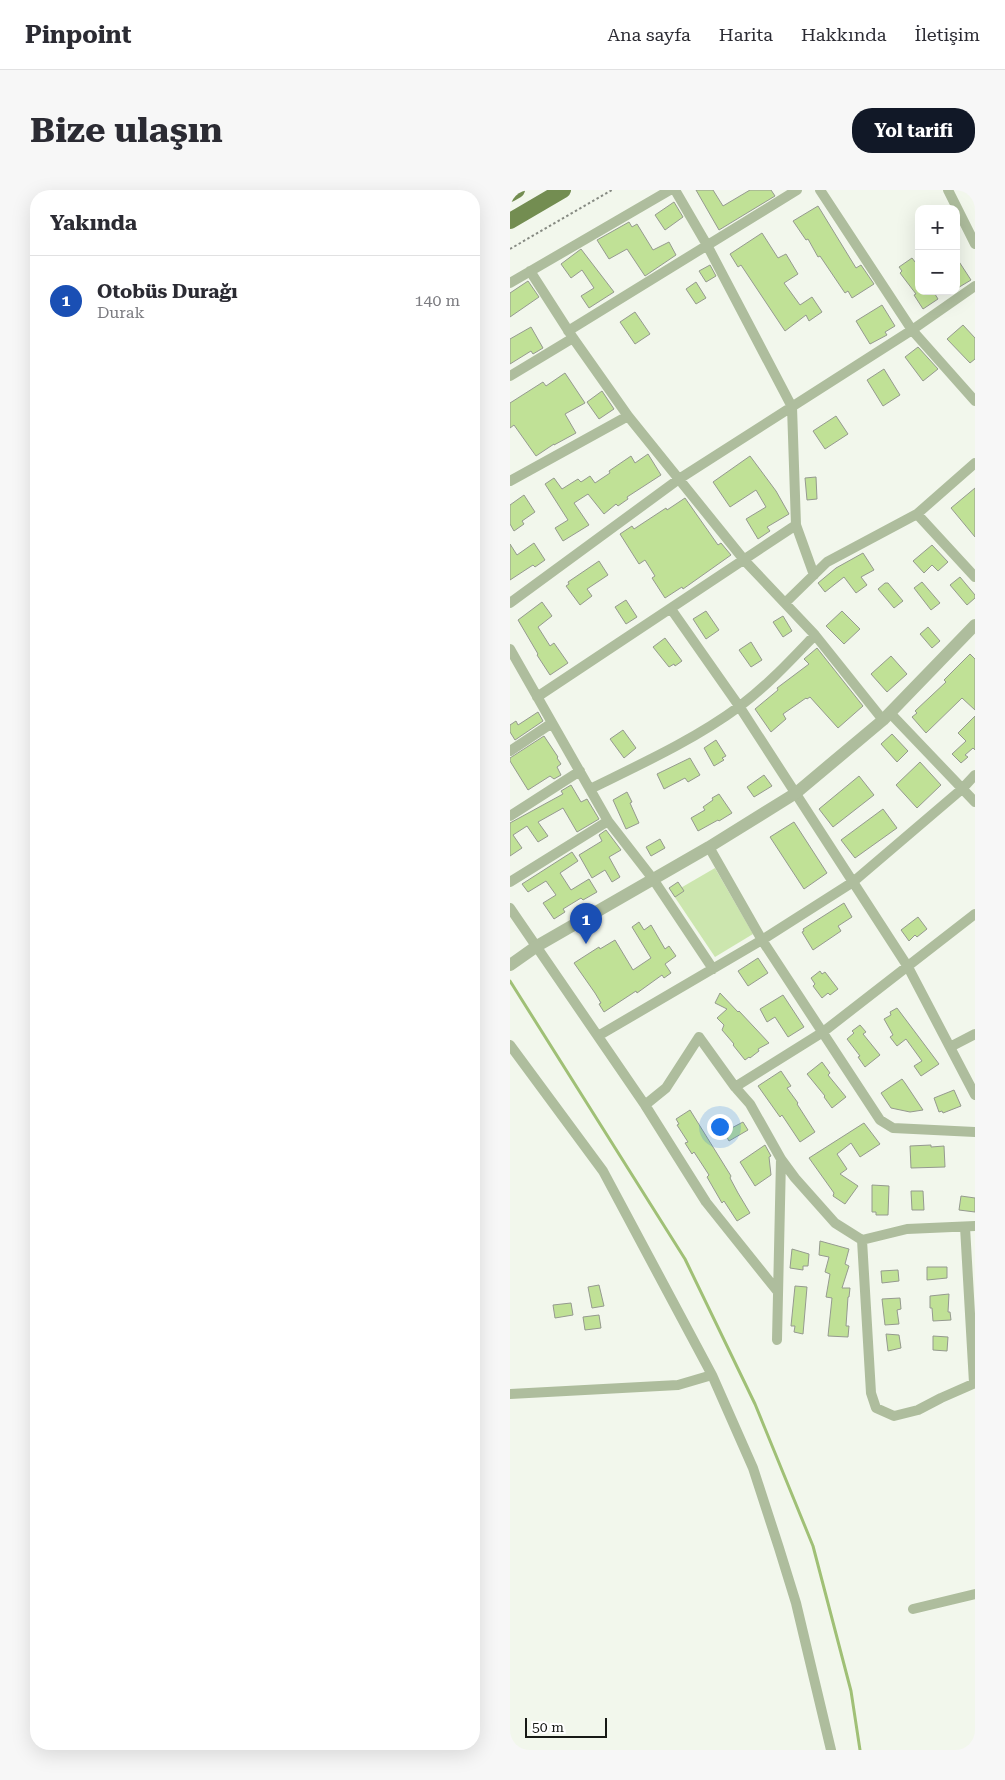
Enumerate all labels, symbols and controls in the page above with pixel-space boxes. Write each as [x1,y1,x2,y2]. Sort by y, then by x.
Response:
text: Pinpoint [25,21,131,49]
text: Ana sayfa [607,24,691,45]
text: Harita [719,24,773,45]
text: Hakkında [801,24,887,45]
text: İletişim [915,24,980,45]
button: Yol tarifi [852,108,975,153]
text: Bize ulaşın [30,110,223,151]
map controls [915,205,960,295]
button: + [915,205,960,250]
text: Yakında [50,211,137,235]
button: − [915,250,960,295]
text: Otobüs Durağı [97,280,238,303]
text: 1 [62,291,70,310]
text: 140 m [414,291,460,310]
text: Durak [97,303,145,322]
pin: 1 [570,903,602,944]
your location [707,1114,733,1140]
scale bar [525,1715,608,1738]
text: 50 m [532,1719,564,1735]

